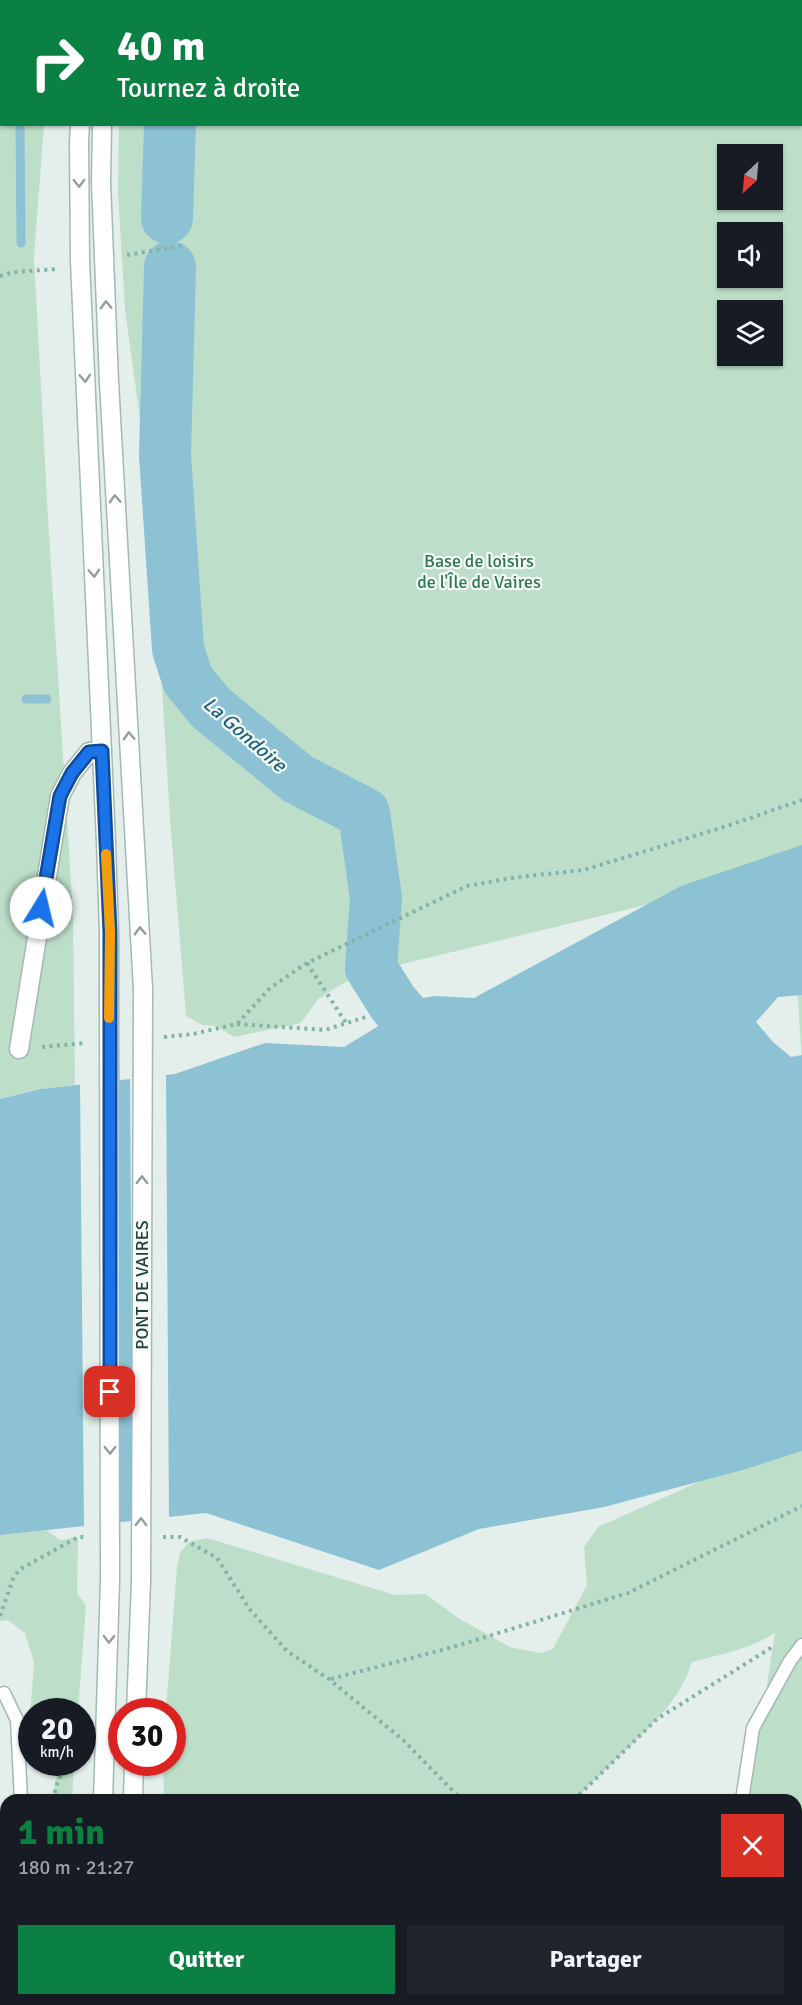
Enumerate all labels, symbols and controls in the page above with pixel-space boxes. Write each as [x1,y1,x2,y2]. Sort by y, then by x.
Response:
text: 40 m [117,21,206,72]
icon: right [18,24,96,102]
text: Tournez à droite [117,72,300,105]
north arrow [717,144,783,210]
map controls [717,144,783,366]
one-way arrow [73,178,85,187]
button: sound [717,222,783,288]
one-way arrow [99,300,112,309]
button: layers [717,300,783,366]
one-way arrow [79,373,92,382]
one-way arrow [109,495,122,504]
park label: Base de loisirs de l'Île de Vaires [417,550,541,593]
one-way arrow [87,568,100,577]
water label: La Gondoire [198,691,292,778]
one-way arrow [123,731,136,740]
position arrow [9,876,73,940]
one-way arrow [133,926,146,935]
one-way arrow [136,1176,148,1185]
street label: PONT DE VAIRES [131,1220,153,1350]
pin [84,1366,135,1417]
icon: arrive [93,1375,126,1408]
one-way arrow [104,1445,116,1454]
one-way arrow [135,1518,147,1527]
one-way arrow [102,1635,115,1644]
speed limit sign: 30 [108,1698,186,1776]
text: 20 [41,1711,73,1748]
text: km/h [40,1743,74,1761]
text: 1 min [18,1810,105,1855]
button: close [721,1814,784,1877]
text: 180 m · 21:27 [18,1855,134,1880]
button: Quitter [18,1925,395,1994]
button: Partager [407,1925,784,1994]

